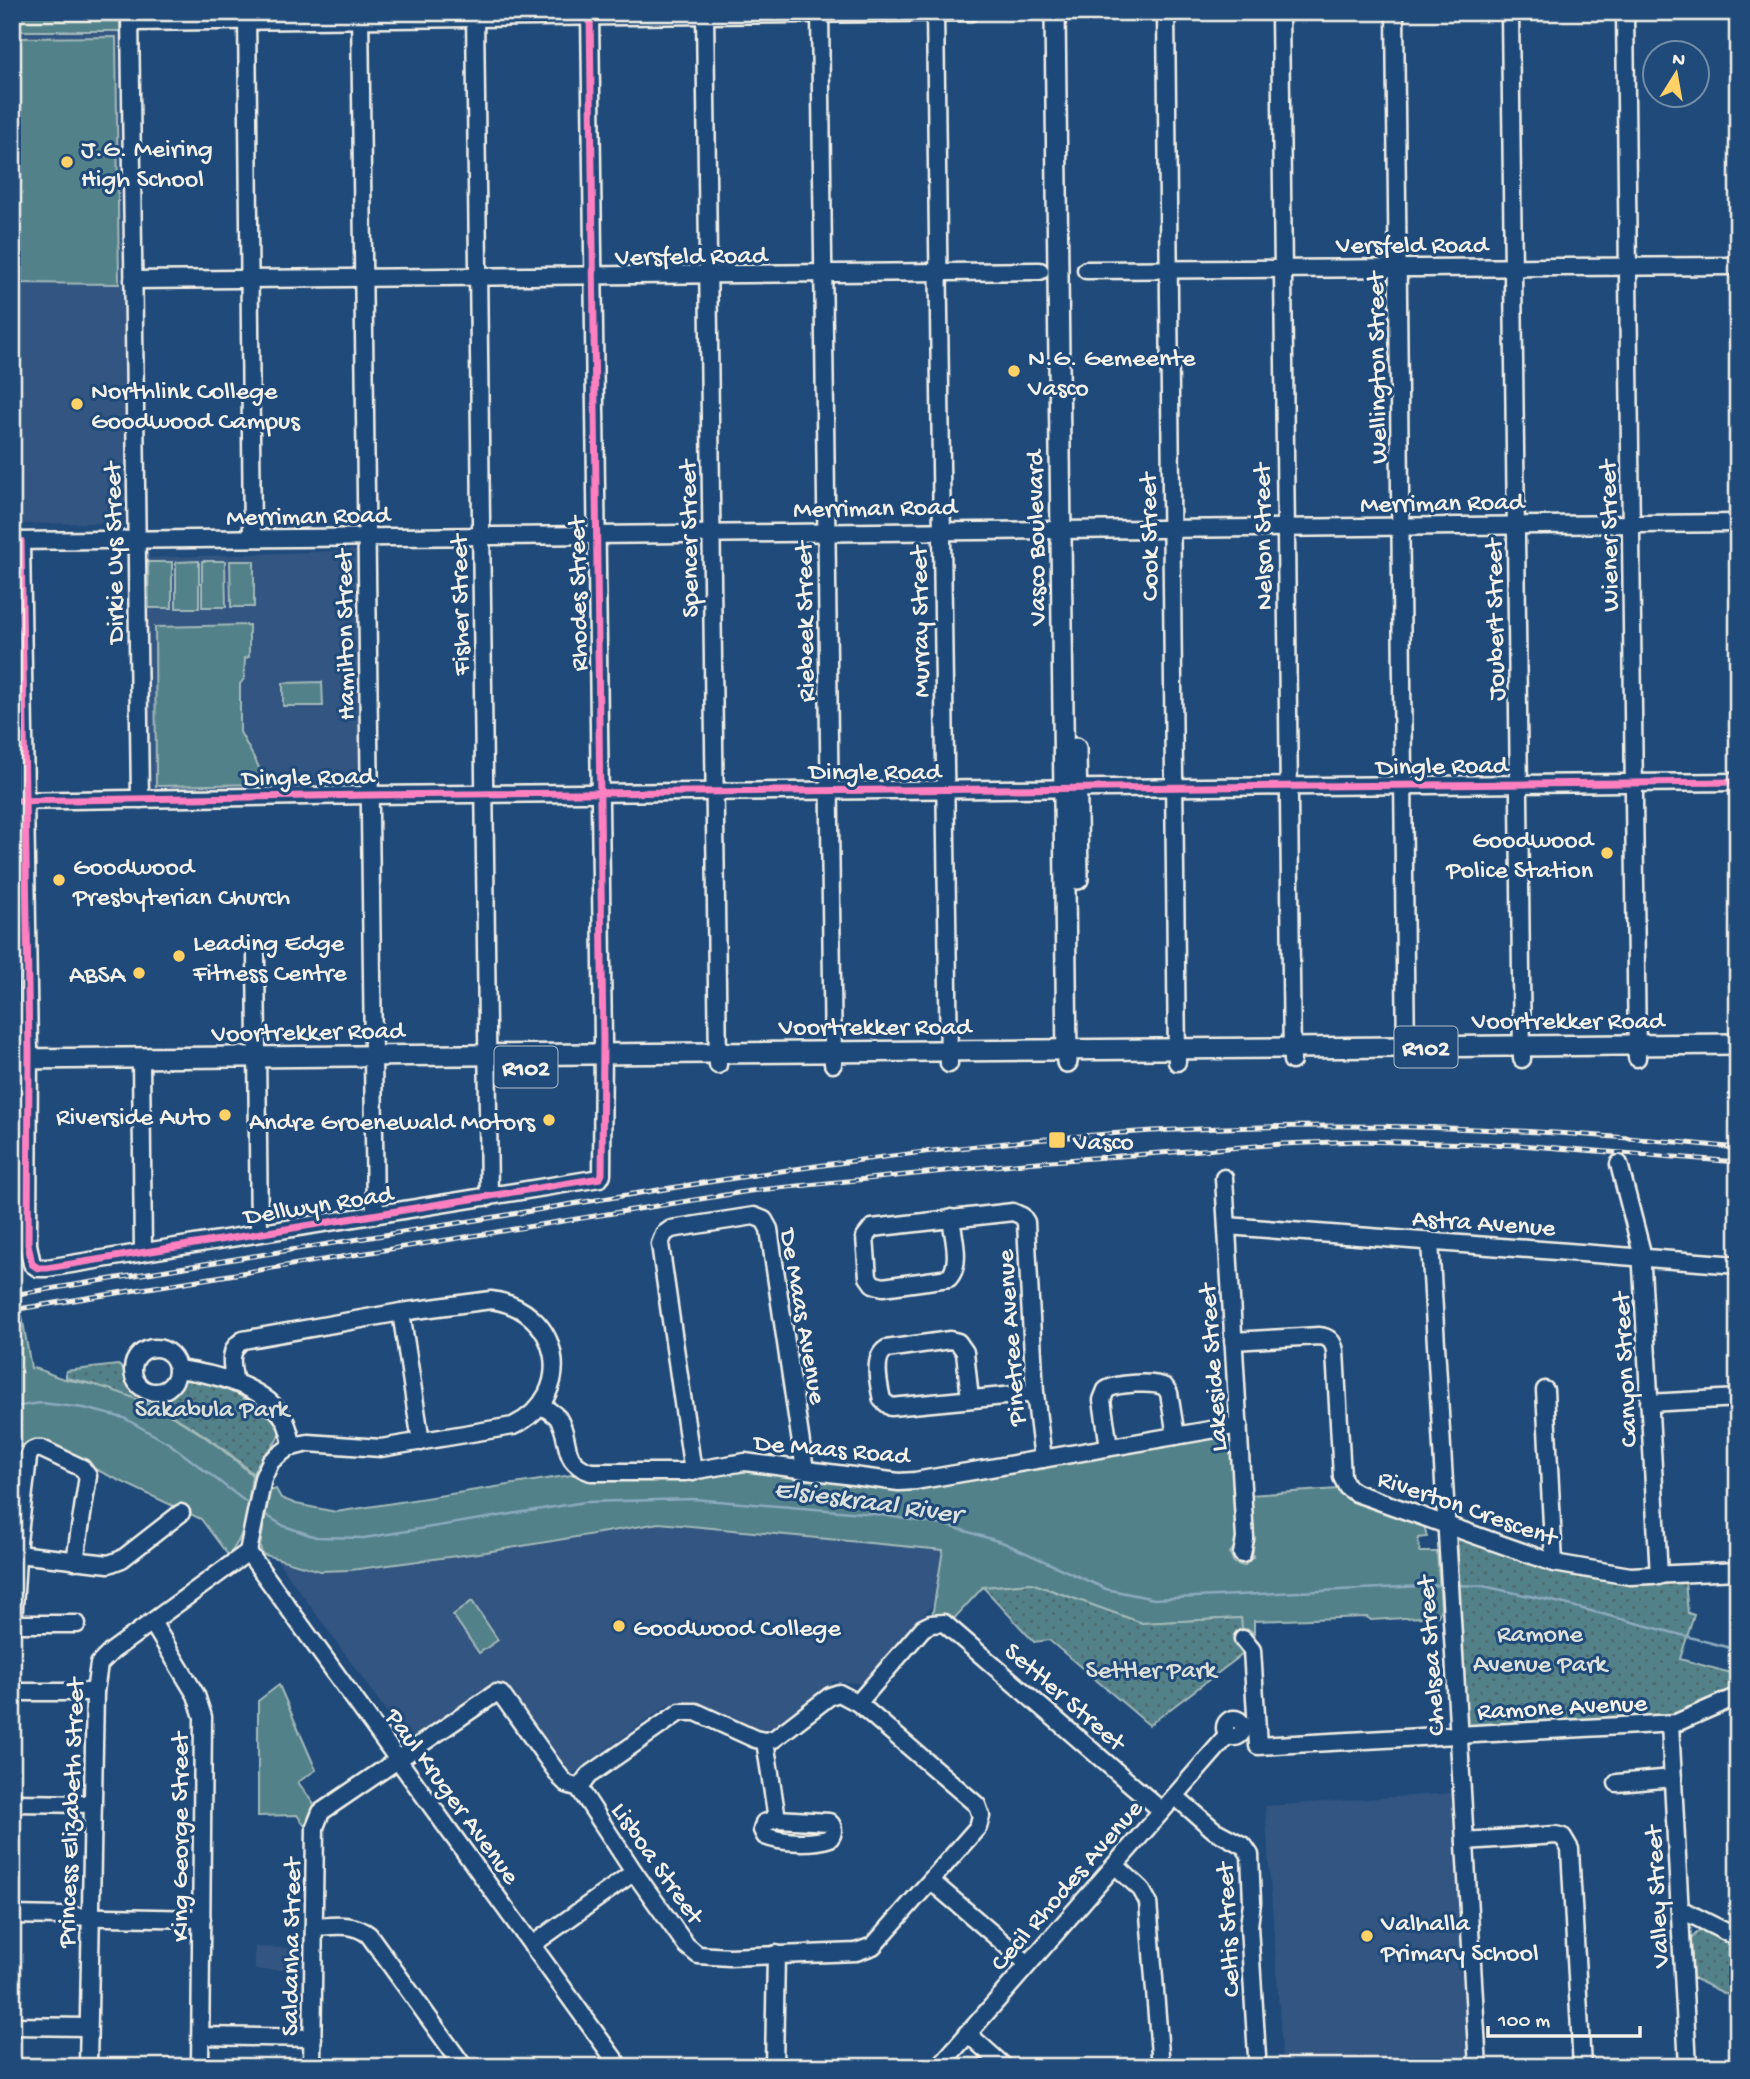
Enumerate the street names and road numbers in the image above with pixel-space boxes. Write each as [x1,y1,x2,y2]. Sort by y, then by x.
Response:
street label: Versfeld Road [1335,232,1490,263]
street label: Versfeld Road [614,242,769,275]
street label: Wellington Street [1362,269,1397,464]
street label: Vasco Boulevard [1021,448,1056,627]
street label: Spencer Street [675,457,708,618]
street label: Wiener Street [1595,457,1628,612]
street label: Dirkie Uys Street [99,460,134,646]
street label: Nelson Street [1249,461,1282,611]
street label: Cook Street [1135,470,1168,601]
street label: Merriman Road [1360,489,1526,522]
street label: Merriman Road [793,494,959,527]
street label: Merriman Road [226,502,392,535]
street label: Rhodes Street [564,514,597,672]
street label: Fisher Street [446,532,479,676]
street label: Joubert Street [1481,536,1514,701]
street label: Riebeek Street [791,539,824,702]
street label: Murray Street [906,544,939,698]
street label: Hamilton Street [330,547,364,721]
street label: Dingle Road [1374,752,1510,785]
street label: Dingle Road [807,759,943,790]
street label: Dingle Road [240,763,376,796]
street label: Voortrekker Road [1471,1008,1666,1039]
street label: Voortrekker Road [778,1014,973,1045]
street label: Voortrekker Road [211,1017,406,1052]
road number: R102 [1394,1027,1458,1068]
road number: R102 [494,1046,558,1087]
street label: Dellwyn Road [240,1180,397,1235]
street label: Astra Avenue [1411,1205,1557,1246]
street label: De Maas Avenue [770,1225,831,1407]
street label: Pinetree Avenue [992,1248,1035,1428]
street label: Lakeside Street [1194,1280,1237,1453]
street label: Canyon Street [1608,1289,1647,1448]
street label: De Maas Road [751,1429,912,1474]
street label: Riverton Crescent [1373,1465,1562,1556]
street label: Chelsea Street [1412,1572,1455,1737]
street label: Settler Street [996,1637,1132,1761]
street label: Princess Elizabeth Street [53,1675,94,1949]
street label: Ramone Avenue [1476,1690,1649,1729]
street label: Paul Kruger Avenue [375,1703,525,1892]
street label: King George Street [167,1730,198,1942]
street label: Cecil Rhodes Avenue [985,1794,1152,1979]
street label: Lisboa Street [602,1798,710,1934]
street label: Valley Street [1640,1823,1679,1970]
street label: Saldanha Street [276,1855,311,2036]
street label: Celtis Street [1211,1859,1249,1998]

